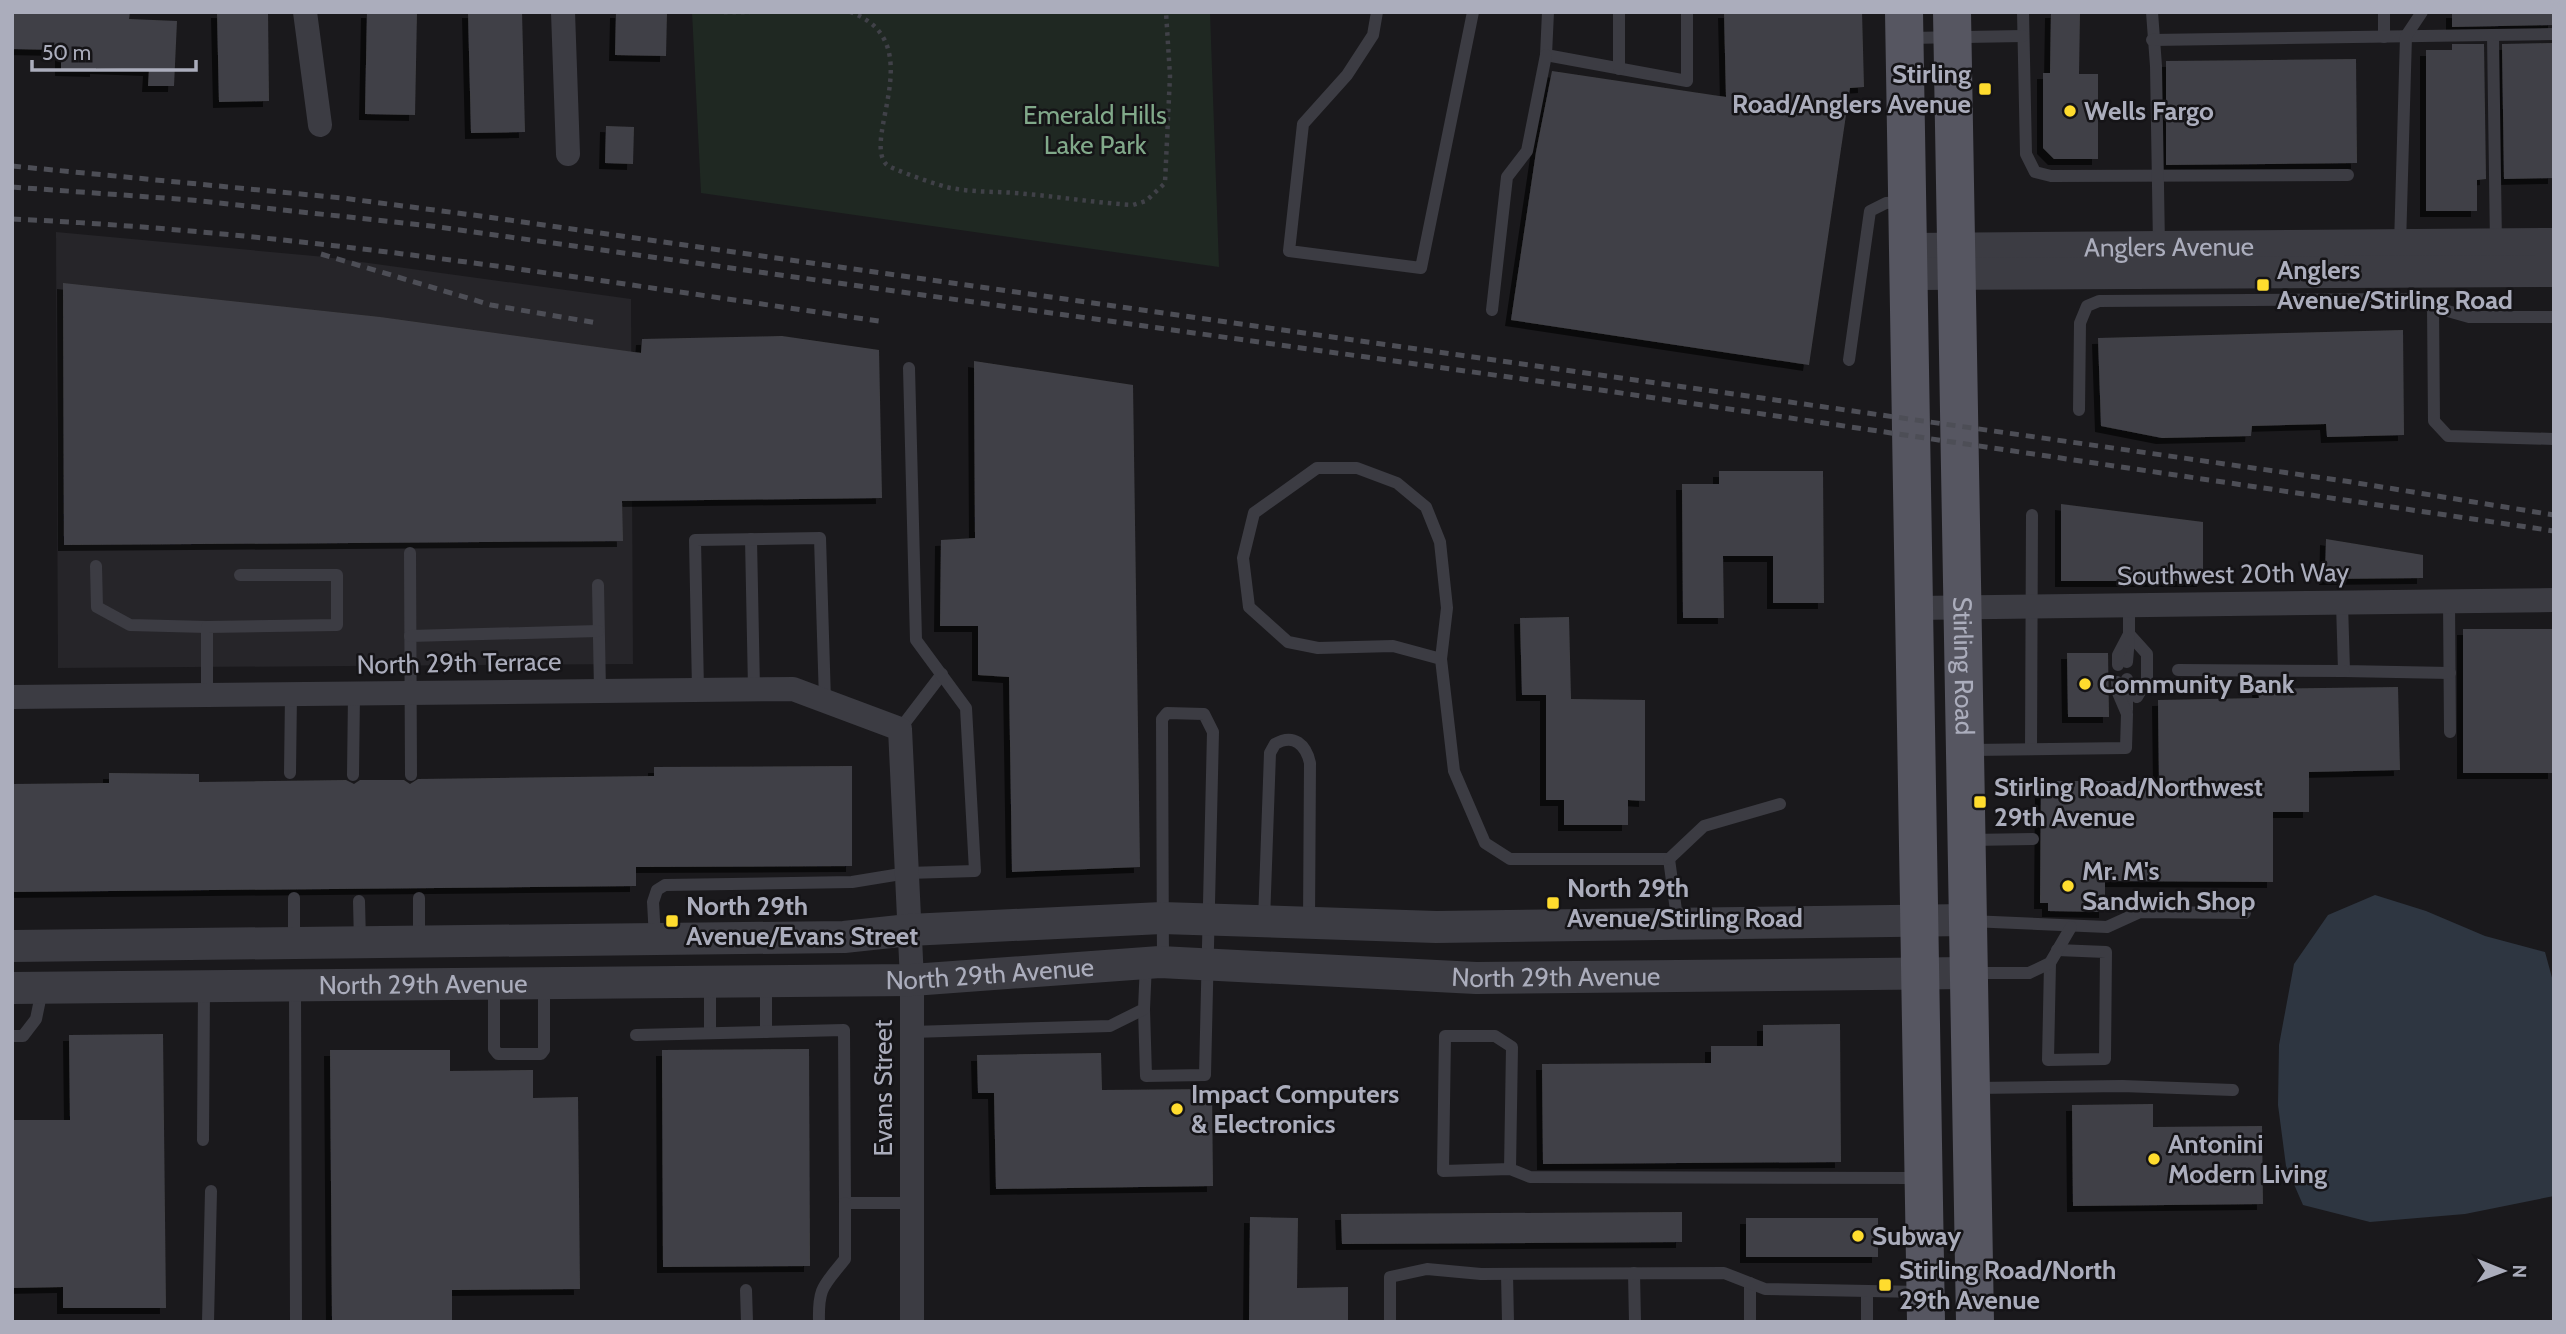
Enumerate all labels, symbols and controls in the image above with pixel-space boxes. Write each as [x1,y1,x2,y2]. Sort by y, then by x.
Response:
scale bar [32,28,196,72]
text: 50 m [42,40,91,65]
place label: Stirling Road/Anglers Avenue [1732,58,1971,120]
marker: Stirling Road/Anglers Avenue [1977,81,1993,97]
place label: Wells Fargo [2084,95,2214,127]
park label: Emerald Hills Lake Park [1023,99,1167,161]
marker: Wells Fargo [2062,103,2078,119]
street label: Anglers Avenue [2084,230,2254,264]
place label: Anglers Avenue/Stirling Road [2277,254,2513,316]
marker: Anglers Avenue/Stirling Road [2255,277,2271,293]
street label: Southwest 20th Way [2117,556,2349,592]
street label: Stirling Road [1946,596,1981,736]
street label: North 29th Terrace [356,645,562,681]
place label: Community Bank [2099,668,2295,700]
marker: Community Bank [2077,676,2093,692]
place label: Stirling Road/Northwest 29th Avenue [1994,771,2263,833]
marker: Stirling Road/Northwest 29th Avenue [1972,794,1988,810]
place label: Mr. M's Sandwich Shop [2082,855,2255,917]
place label: North 29th Avenue/Stirling Road [1567,872,1803,934]
marker: Mr. M's Sandwich Shop [2060,878,2076,894]
place label: North 29th Avenue/Evans Street [686,890,918,952]
marker: North 29th Avenue/Stirling Road [1545,895,1561,911]
marker: North 29th Avenue/Evans Street [664,913,680,929]
street label: North 29th Avenue [885,951,1095,996]
street label: North 29th Avenue [1451,960,1660,994]
street label: North 29th Avenue [318,967,528,1001]
street label: Evans Street [867,1019,899,1157]
place label: Impact Computers & Electronics [1191,1078,1399,1140]
marker: Impact Computers & Electronics [1169,1101,1185,1117]
place label: Antonini Modern Living [2168,1128,2327,1190]
marker: Antonini Modern Living [2146,1151,2162,1167]
place label: Subway [1872,1220,1961,1252]
marker: Subway [1850,1228,1866,1244]
north arrow [2468,1236,2538,1306]
place label: Stirling Road/North 29th Avenue [1899,1254,2116,1316]
text: N [2508,1264,2531,1278]
marker: Stirling Road/North 29th Avenue [1877,1277,1893,1293]

